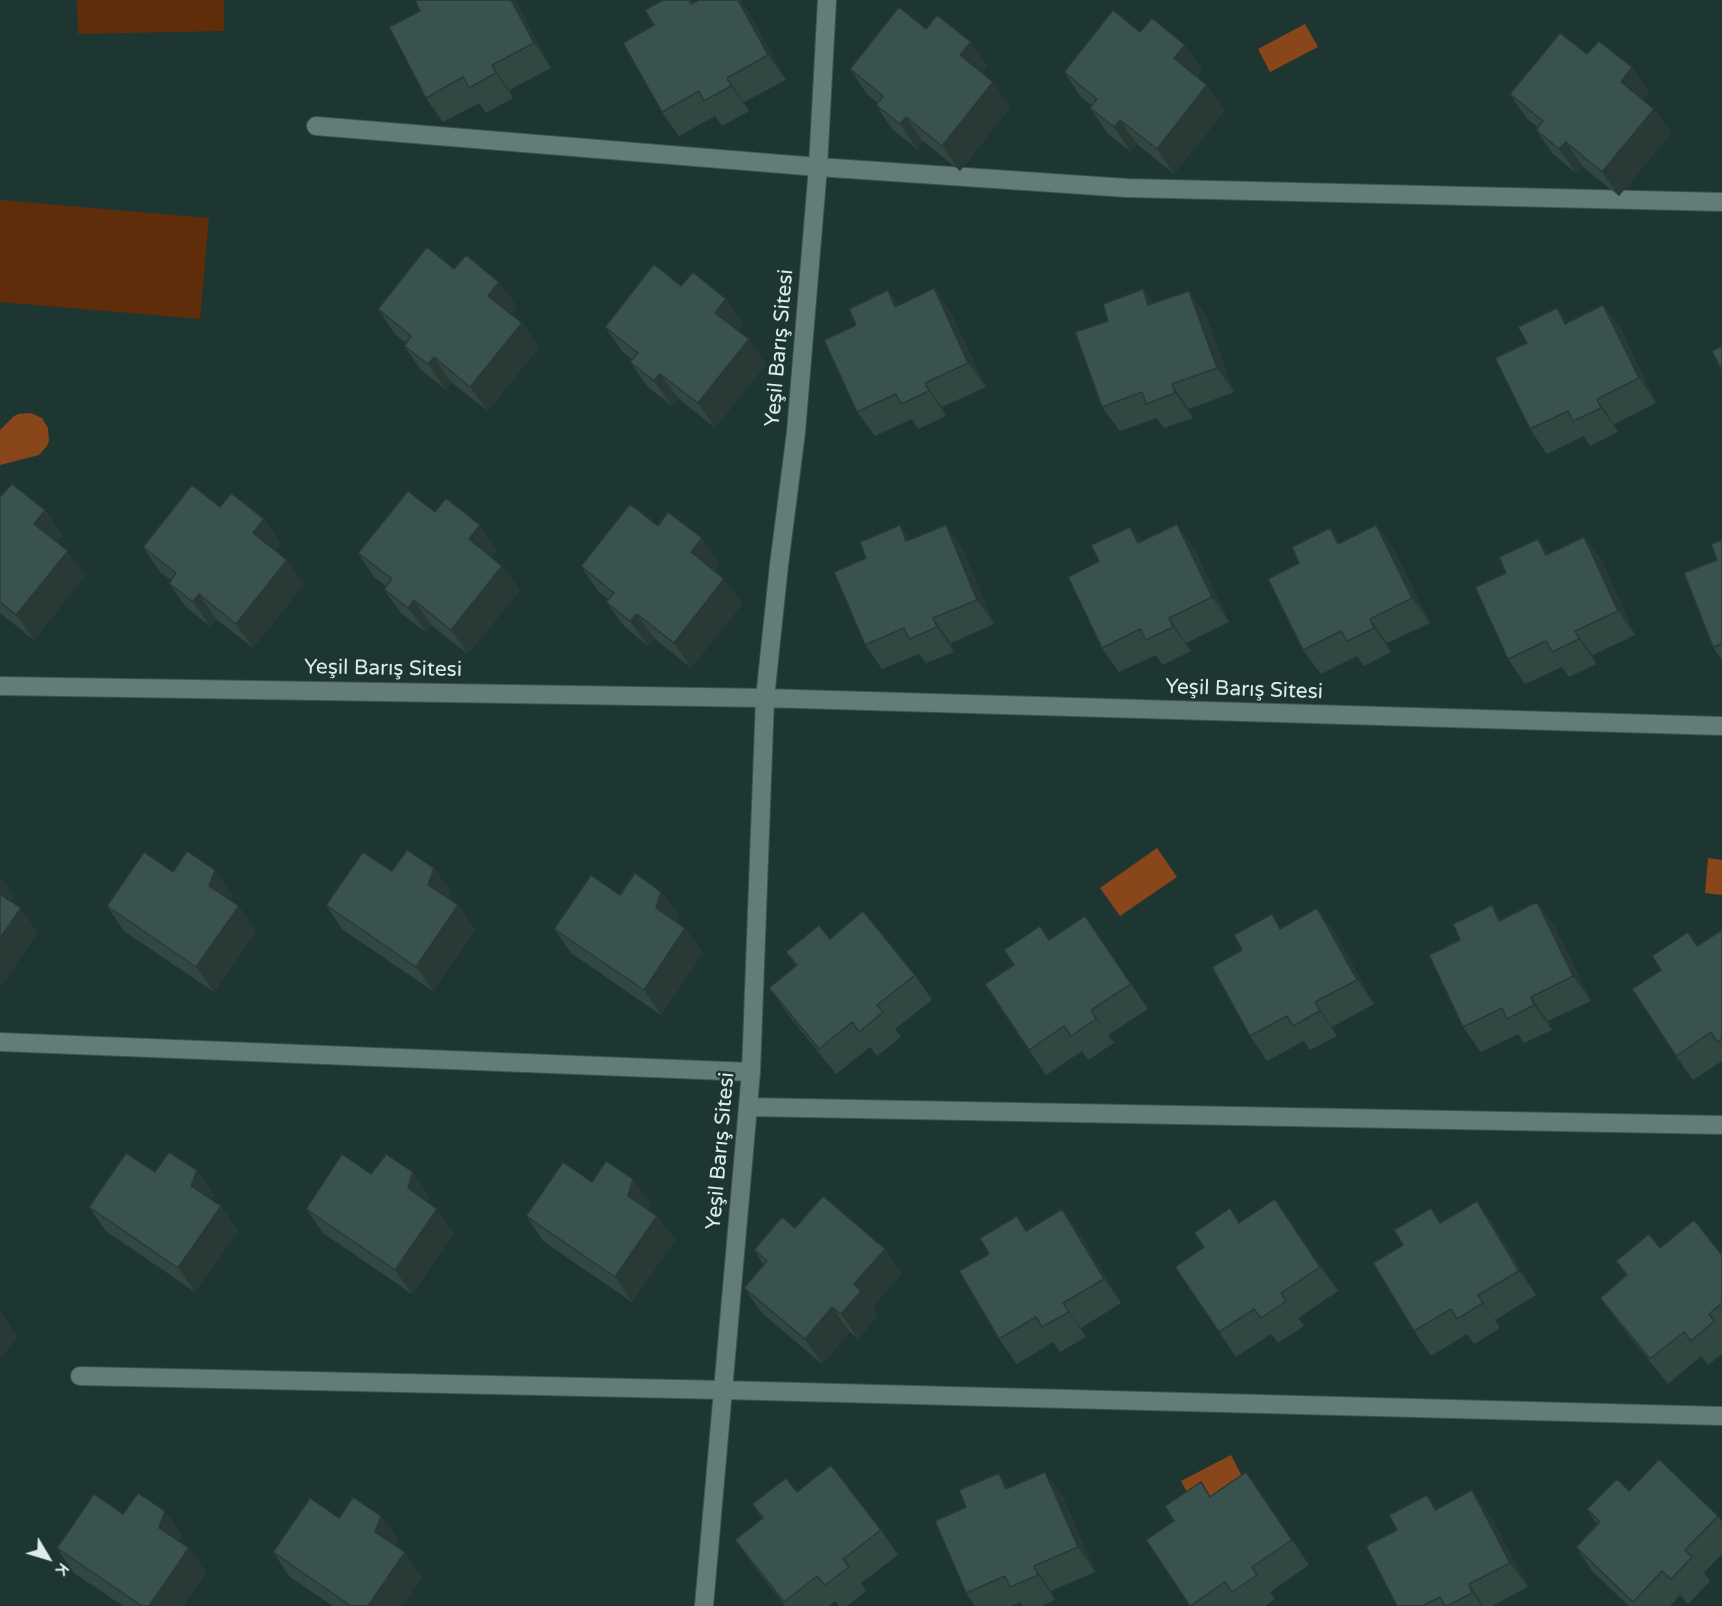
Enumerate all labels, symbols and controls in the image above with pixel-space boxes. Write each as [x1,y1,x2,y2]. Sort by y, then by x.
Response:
street label: Yeşil Barış Sitesi [761,268,799,428]
street label: Yeşil Barış Sitesi [304,655,462,683]
street label: Yeşil Barış Sitesi [1165,675,1323,705]
street label: Yeşil Barış Sitesi [702,1071,740,1231]
north arrow [18,1528,78,1588]
text: K [51,1559,73,1579]

